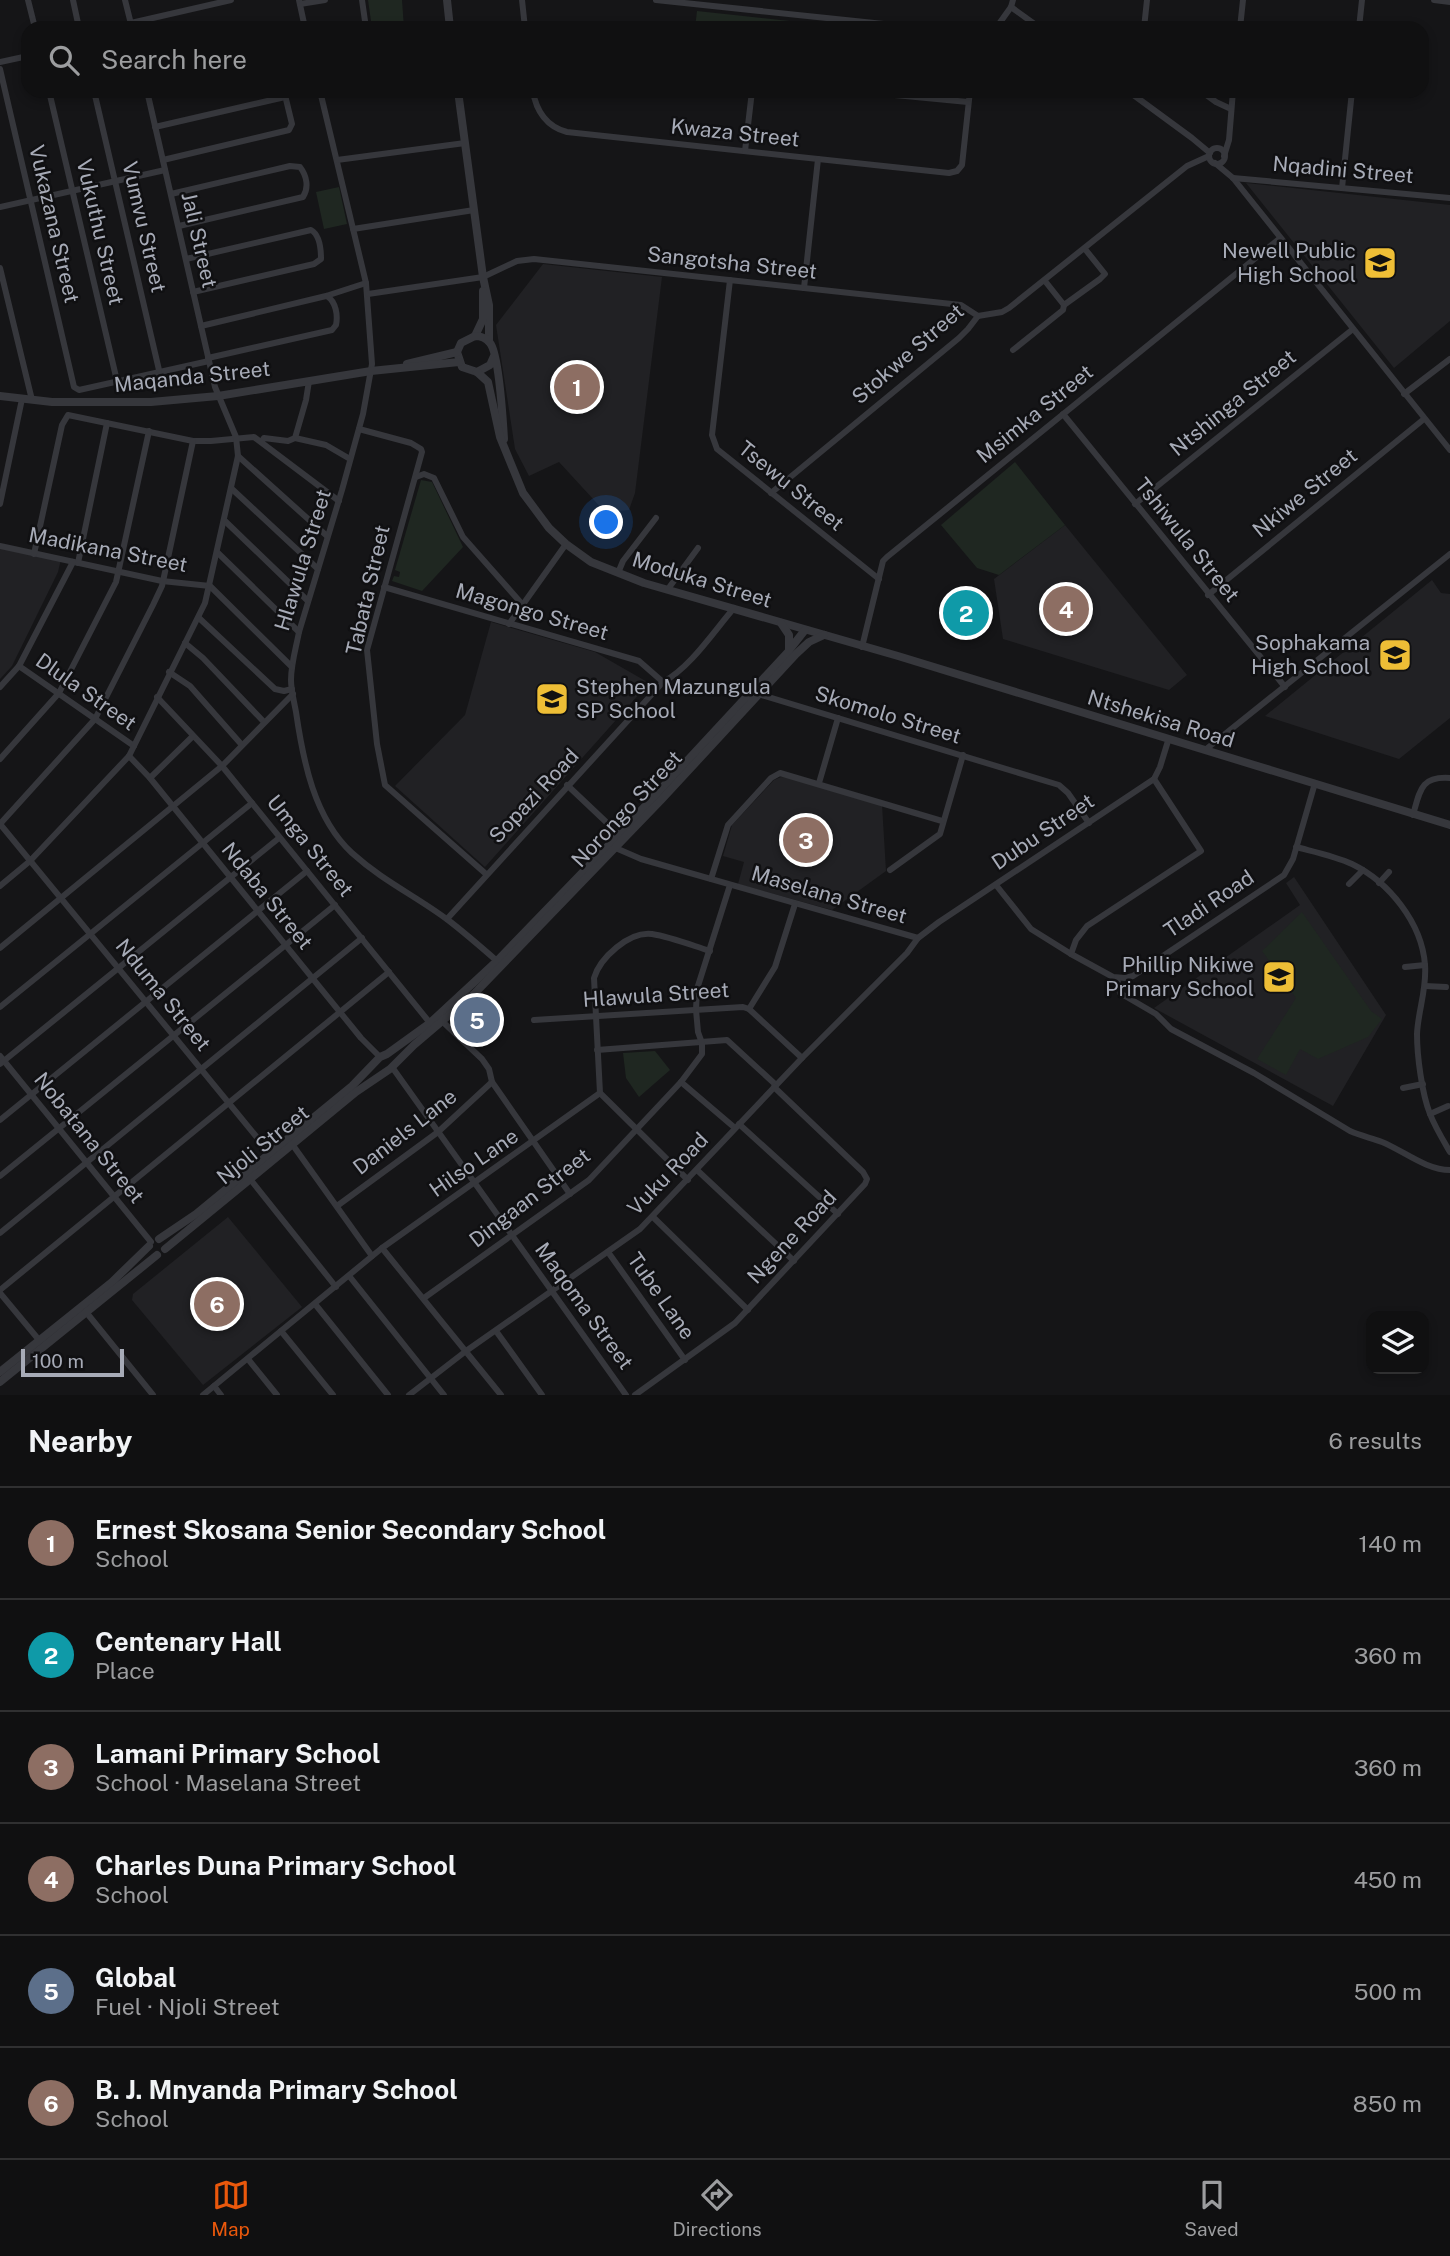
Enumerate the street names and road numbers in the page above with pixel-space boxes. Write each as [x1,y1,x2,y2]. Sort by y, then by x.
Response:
street label: Kwaza Street [669,113,801,152]
street label: Vukazana Street [24,142,85,305]
street label: Nqadini Street [1271,151,1415,188]
street label: Vukuthu Street [72,156,129,307]
street label: Vumvu Street [117,159,172,295]
street label: Jali Street [176,189,223,290]
street label: Sangotsha Street [646,241,818,284]
street label: Stokwe Street [847,298,969,409]
street label: Ntshinga Street [1165,344,1301,461]
street label: Maqanda Street [113,356,271,397]
street label: Msimka Street [972,359,1098,468]
street label: Tsewu Street [734,435,849,536]
street label: Nkiwe Street [1247,443,1362,542]
street label: Tshiwula Street [1130,473,1245,607]
street label: Hlawula Street [269,486,336,634]
street label: Madikana Street [26,522,190,577]
street label: Tabata Street [340,523,395,657]
street label: Moduka Street [629,546,775,613]
street label: Magongo Street [453,578,611,645]
street label: Dlula Street [31,648,141,735]
street label: Skomolo Street [812,680,964,749]
street label: Ntshekisa Road [1085,684,1238,753]
street label: Sopazi Road [484,743,584,848]
street label: Norongo Street [566,745,687,872]
street label: Dubu Street [987,788,1099,875]
street label: Umga Street [262,790,359,902]
street label: Ndaba Street [217,837,318,954]
street label: Maselana Street [749,860,910,929]
street label: Tladi Road [1159,864,1258,943]
street label: Nduma Street [111,934,216,1056]
street label: Hlawula Street [582,977,730,1012]
street label: Nobatana Street [29,1067,150,1208]
street label: Daniels Lane [348,1083,461,1180]
street label: Njoli Street [212,1100,314,1189]
street label: Hilso Lane [425,1123,523,1202]
street label: Vuku Road [622,1127,713,1220]
street label: Dingaan Street [464,1143,595,1253]
street label: Ngene Road [742,1185,841,1289]
street label: Maqoma Street [530,1237,639,1374]
street label: Tube Lane [622,1247,700,1344]

